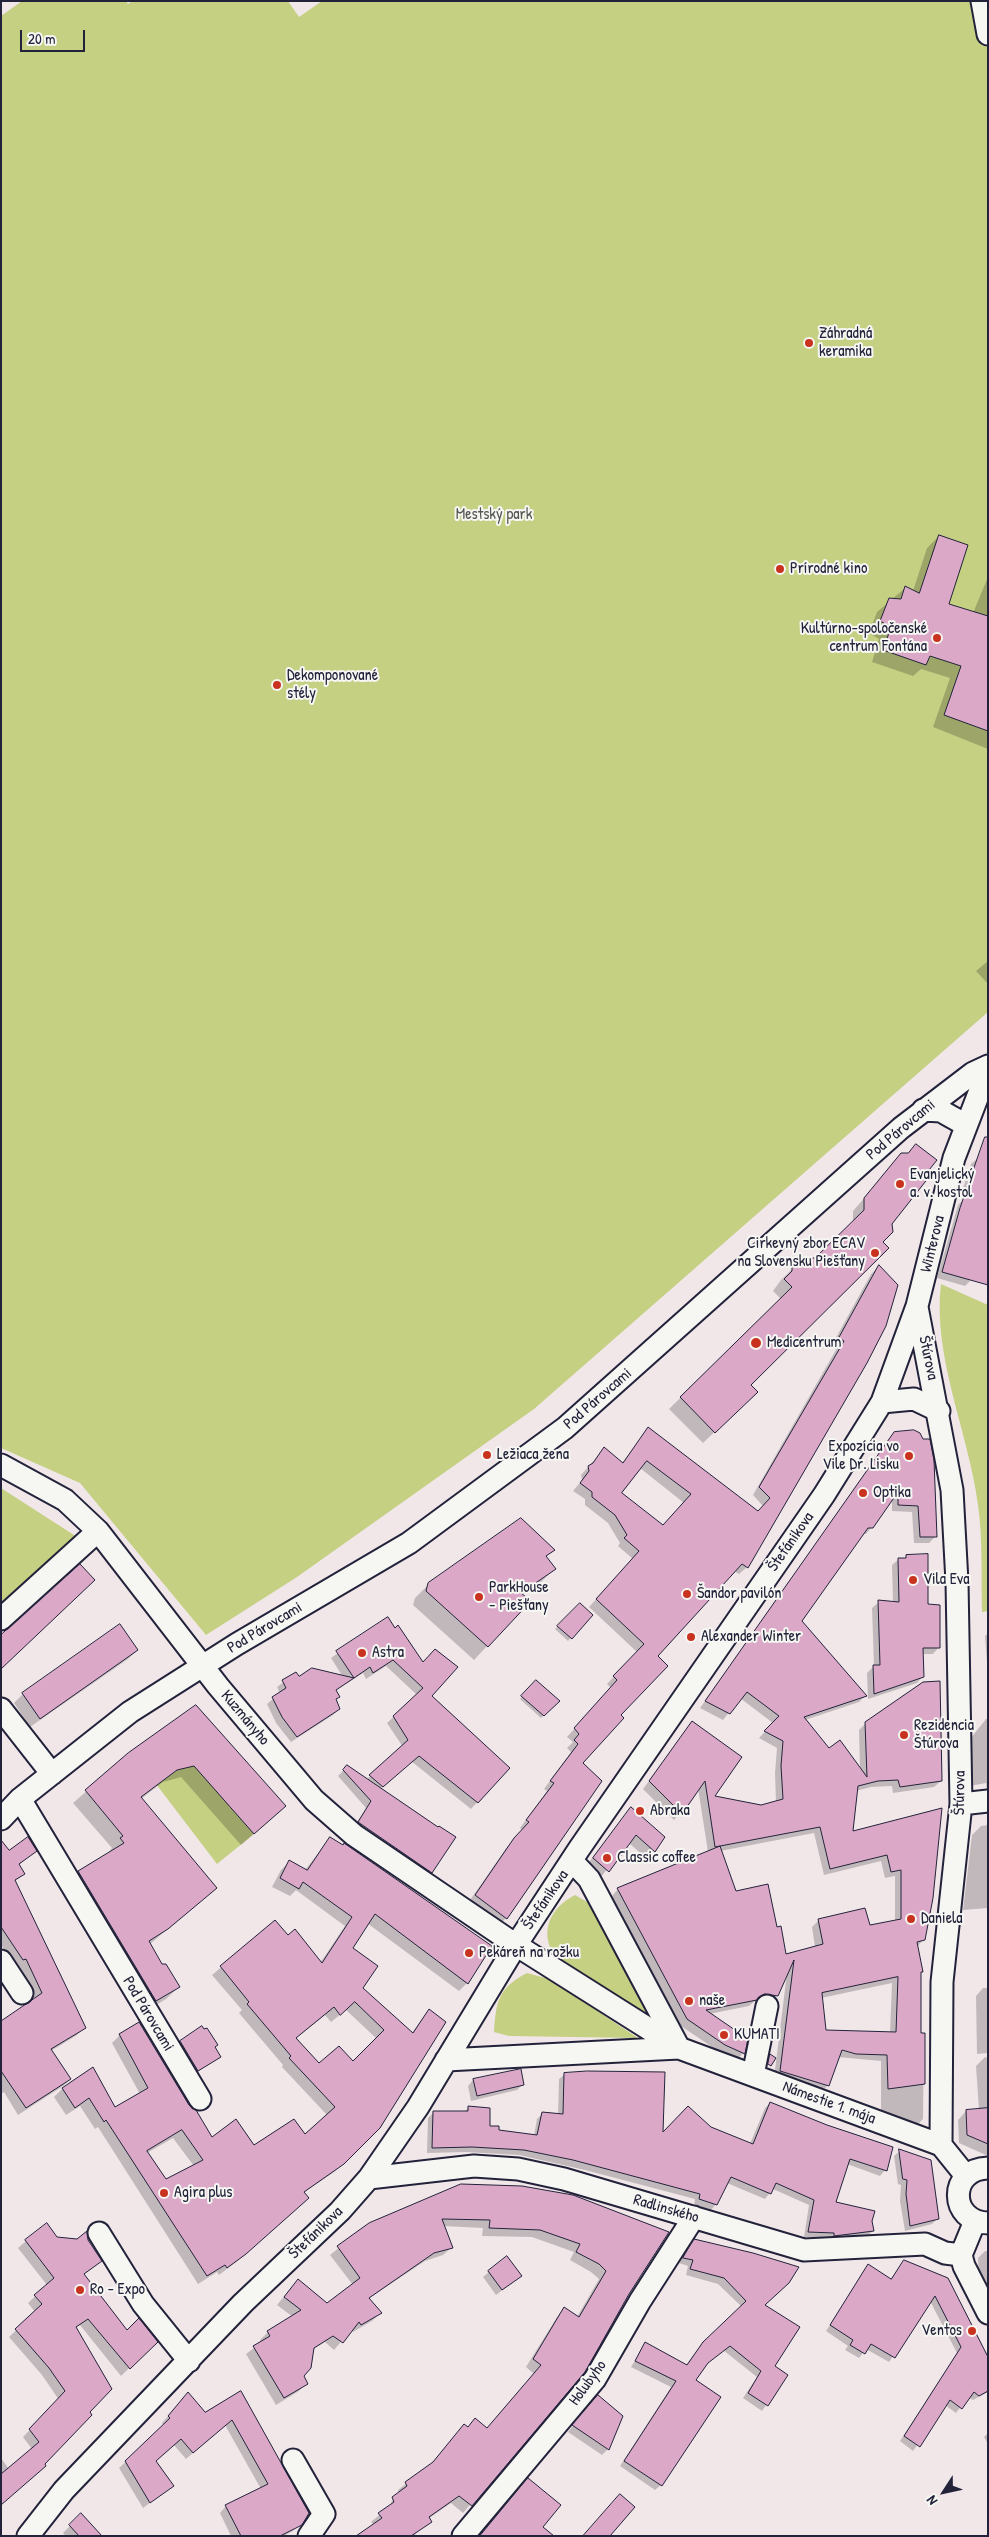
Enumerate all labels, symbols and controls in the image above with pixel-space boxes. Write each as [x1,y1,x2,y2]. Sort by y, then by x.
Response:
scale bar [22,20,88,52]
text: 20 m [28,28,55,49]
place label: Záhradná keramika [819,324,872,362]
marker: Záhradná keramika [803,337,815,349]
park label: Mestský park [456,505,532,525]
place label: Prírodné kino [790,559,867,579]
marker: Prírodné kino [774,563,786,575]
place label: Kultúrno-spoločenské centrum Fontána [801,619,927,657]
marker: Kultúrno-spoločenské centrum Fontána [931,632,943,644]
place label: Dekomponované stély [287,666,378,704]
marker: Dekomponované stély [271,679,283,691]
street label: Pod Párovcami [863,1096,939,1164]
place label: Evanjelický a. v. kostol [910,1165,975,1203]
marker: Evanjelický a. v. kostol [894,1178,906,1190]
street label: Winterova [917,1214,949,1274]
place label: Cirkevný zbor ECAV na Slovensku Piešťany [737,1234,865,1272]
marker: Cirkevný zbor ECAV na Slovensku Piešťany [869,1247,881,1259]
place label: Medicentrum [767,1333,841,1353]
street label: Štúrova [914,1334,942,1382]
marker: Medicentrum [749,1336,763,1350]
street label: Pod Párovcami [560,1364,636,1434]
place label: Expozícia vo Vile Dr. Lisku [823,1437,899,1475]
place label: Ležiaca žena [497,1445,569,1465]
marker: Ležiaca žena [481,1449,493,1461]
marker: Expozícia vo Vile Dr. Lisku [903,1450,915,1462]
place label: Optika [873,1483,911,1503]
marker: Optika [857,1487,869,1499]
street label: Štefánikova [764,1509,818,1575]
place label: Vila Eva [923,1570,970,1590]
marker: Vila Eva [907,1574,919,1586]
place label: ParkHouse - Piešťany [489,1578,549,1616]
place label: Šandor pavilón [697,1584,781,1604]
marker: Šandor pavilón [681,1588,693,1600]
marker: ParkHouse - Piešťany [473,1591,485,1603]
street label: Pod Párovcami [224,1598,306,1658]
place label: Alexander Winter [701,1627,801,1647]
marker: Alexander Winter [685,1631,697,1643]
place label: Astra [372,1643,404,1663]
marker: Astra [356,1647,368,1659]
street label: Kuzmányho [216,1687,274,1749]
place label: Rezidencia Štúrova [914,1716,974,1754]
marker: Rezidencia Štúrova [898,1729,910,1741]
street label: Štúrova [950,1771,970,1815]
place label: Abraka [650,1801,690,1821]
marker: Abraka [634,1805,646,1817]
place label: Classic coffee [617,1848,696,1868]
marker: Classic coffee [601,1852,613,1864]
street label: Štefánikova [519,1867,573,1933]
place label: Daniela [921,1909,963,1929]
marker: Daniela [905,1913,917,1925]
place label: Pekáreň na rožku [479,1943,579,1963]
marker: Pekáreň na rožku [463,1947,475,1959]
street label: Pod Párovcami [118,1973,178,2055]
place label: naše [699,1991,725,2011]
marker: naše [683,1995,695,2007]
place label: KUMATI [734,2025,780,2045]
marker: KUMATI [718,2029,730,2041]
street label: Námestie 1. mája [780,2077,878,2129]
place label: Agira plus [174,2183,232,2203]
marker: Agira plus [158,2187,170,2199]
street label: Radlinského [631,2191,701,2227]
street label: Štefánikova [285,2203,347,2263]
place label: Ro - Expo [90,2280,145,2300]
marker: Ro - Expo [74,2284,86,2296]
place label: Ventos [921,2321,962,2341]
marker: Ventos [966,2325,978,2337]
street label: Holubyho [565,2357,611,2409]
north arrow [919,2467,969,2517]
text: N [921,2492,941,2509]

